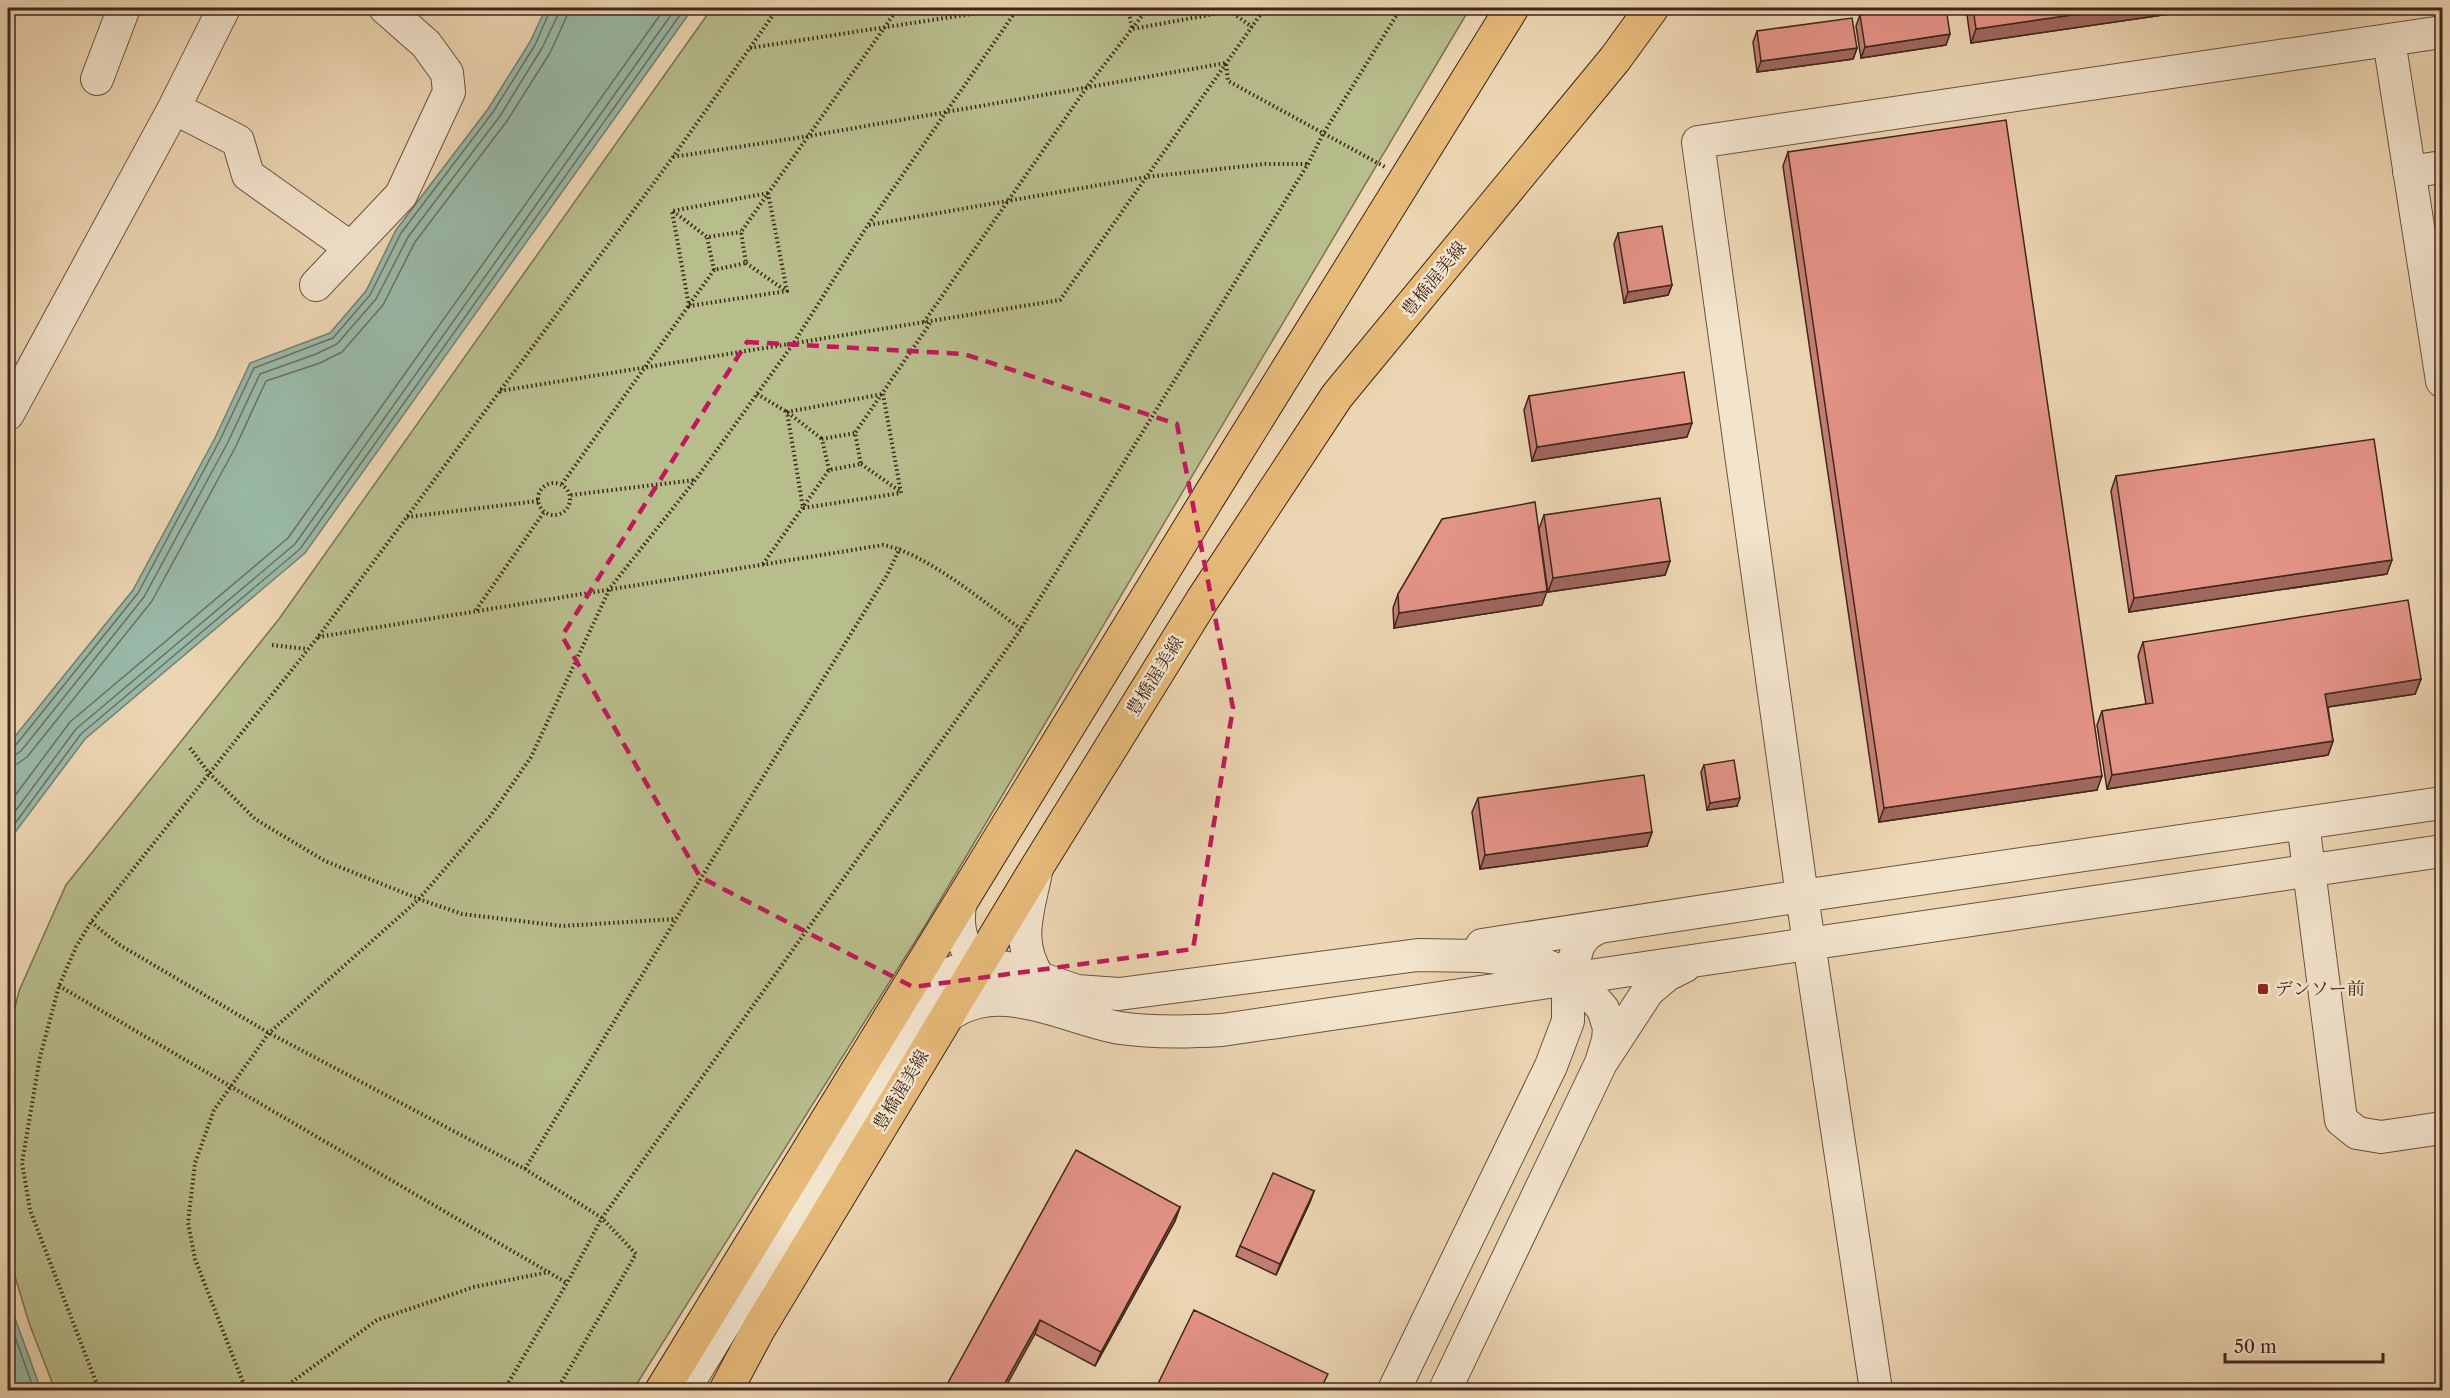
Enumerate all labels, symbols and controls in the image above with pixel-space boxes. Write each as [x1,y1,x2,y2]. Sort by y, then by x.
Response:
street label: 豊橋渥美線 [1397,237,1471,321]
street label: 豊橋渥美線 [1122,632,1188,720]
place label: デンソー前 [2275,978,2365,1000]
marker: デンソー前 [2256,982,2270,996]
street label: 豊橋渥美線 [868,1046,934,1134]
scale bar [2225,1326,2382,1364]
text: 50 m [2234,1336,2277,1358]

